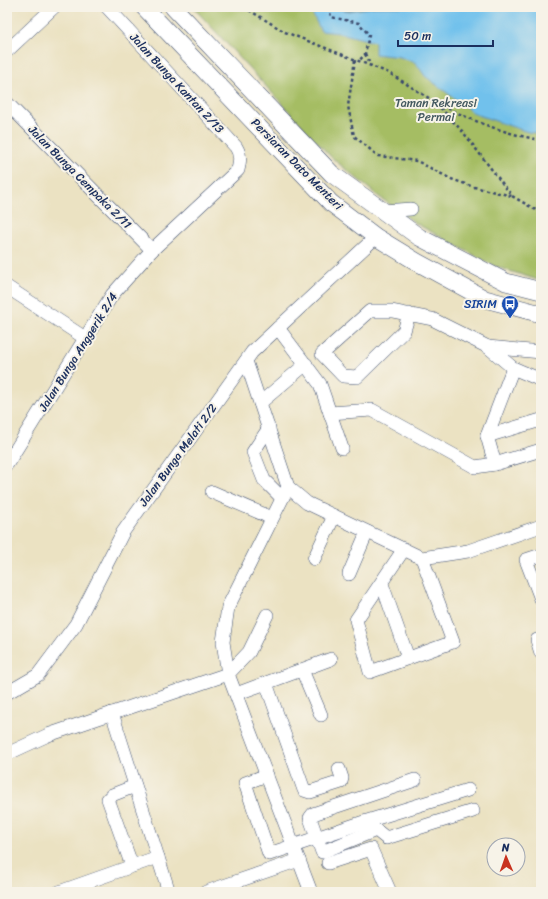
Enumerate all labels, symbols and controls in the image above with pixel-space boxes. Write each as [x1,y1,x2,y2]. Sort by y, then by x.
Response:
scale bar [398,22,493,48]
text: 50 m [404,25,431,47]
street label: Jalan Bunga Kantan 2/13 [123,27,230,139]
park label: Taman Rekreasi Permai [395,92,478,128]
street label: Persiaran Dato Menteri [245,112,349,216]
street label: Jalan Bunga Cempaka 2/11 [22,119,137,234]
street label: Jalan Bunga Anggerik 2/4 [32,288,124,417]
place label: SIRIM [464,293,497,315]
bus stop icon: SIRIM [500,294,520,319]
street label: Jalan Bunga Melati 2/2 [132,399,223,512]
north arrow [486,837,526,877]
text: N [501,838,510,857]

